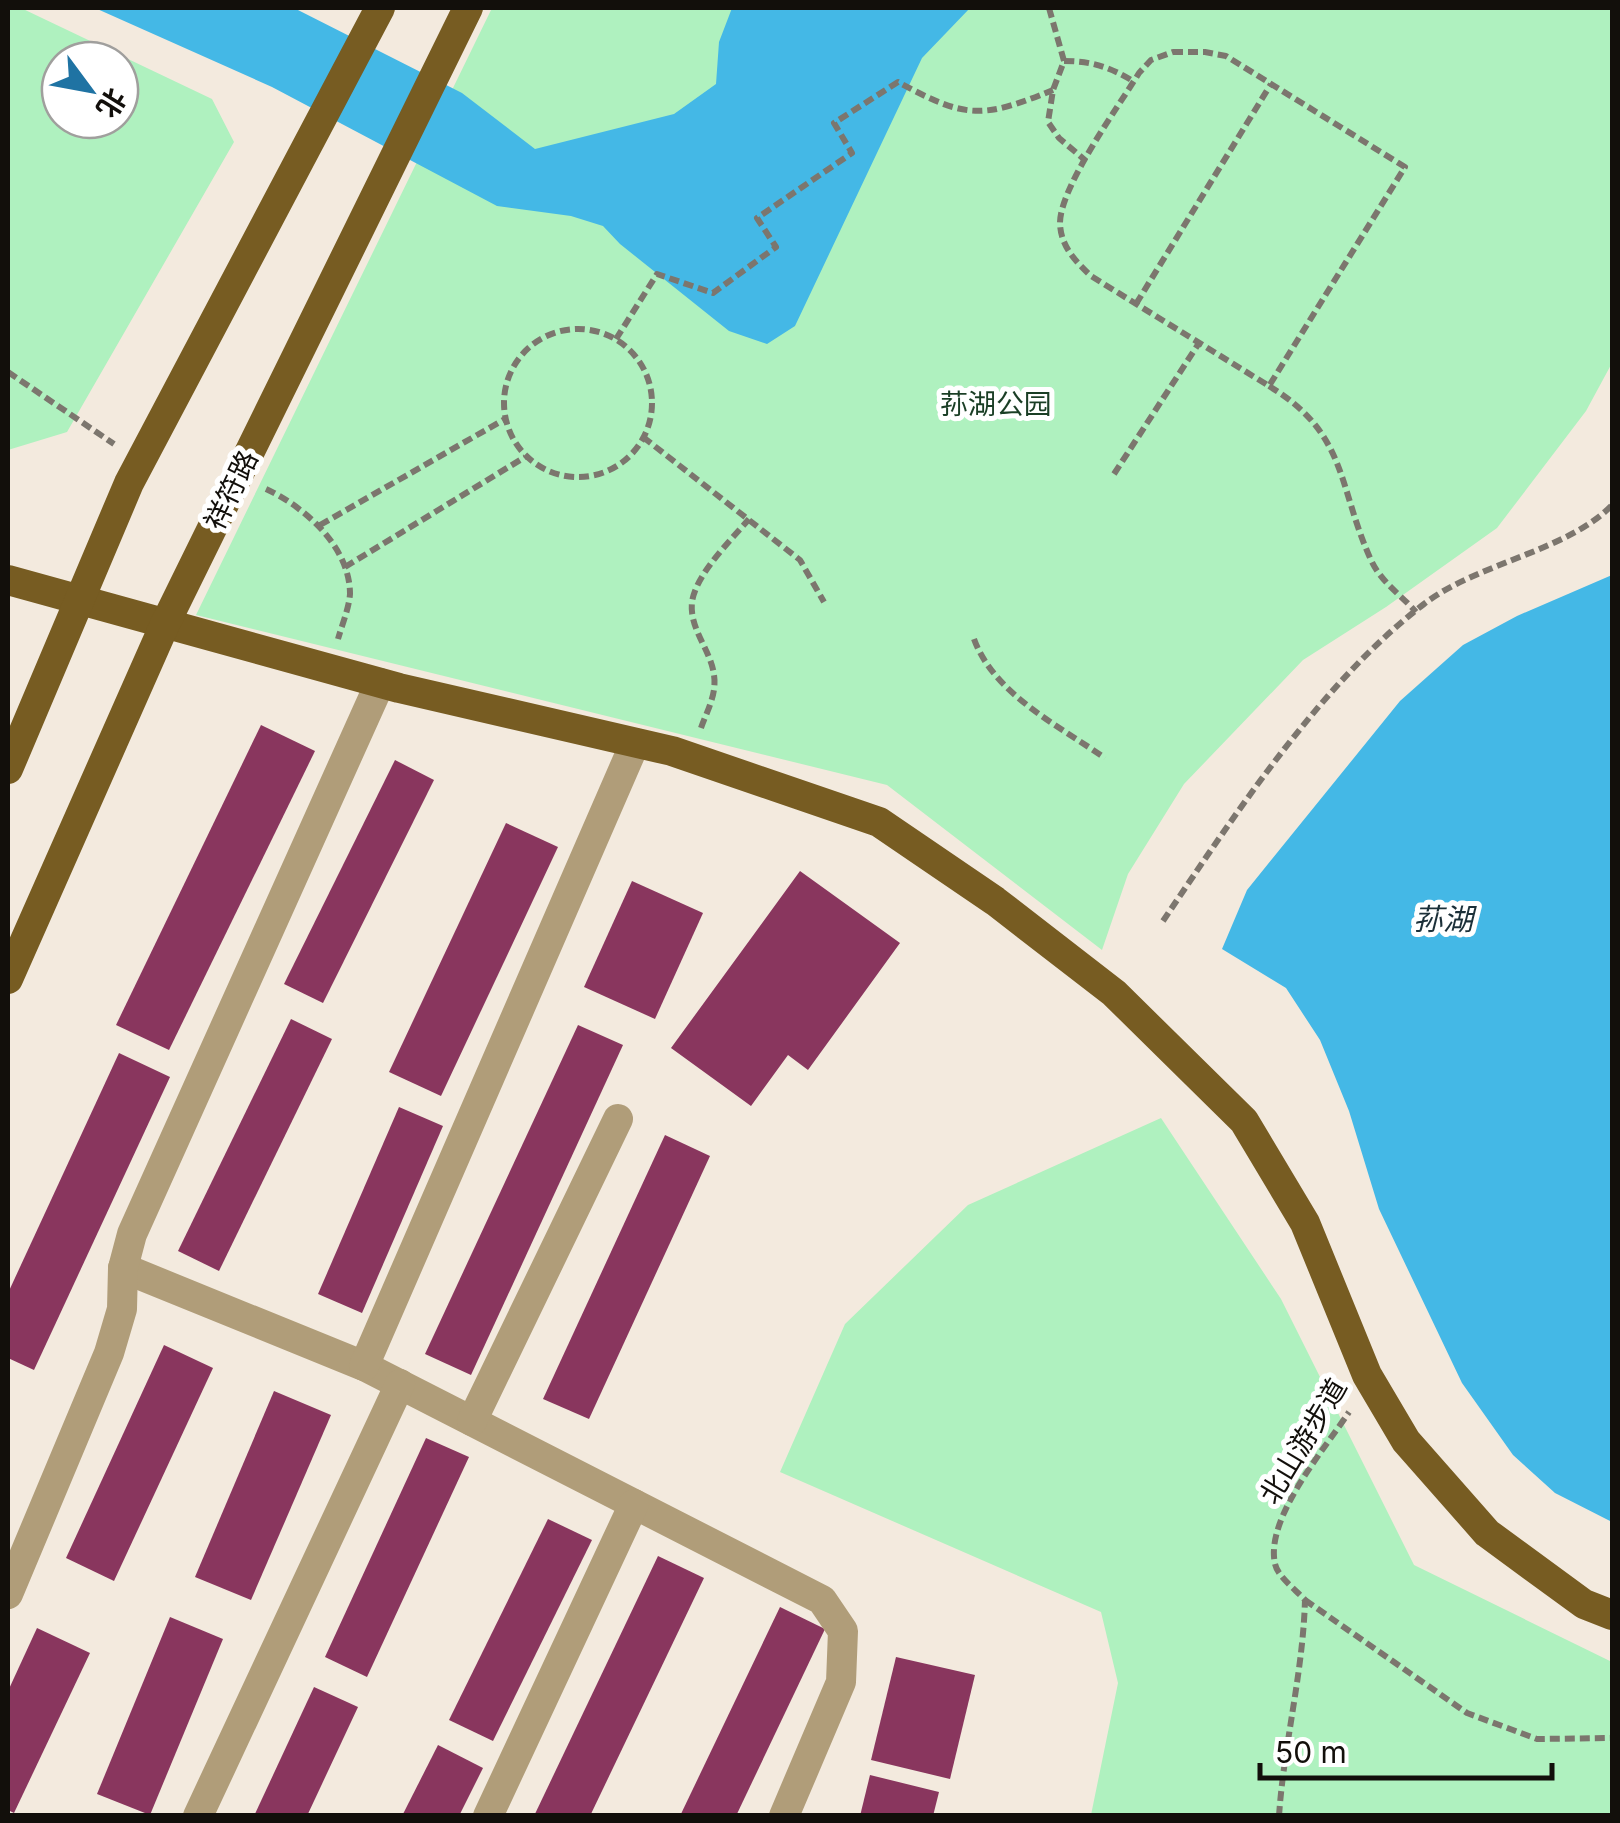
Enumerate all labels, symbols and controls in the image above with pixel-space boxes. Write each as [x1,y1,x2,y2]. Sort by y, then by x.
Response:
north arrow [40,40,140,140]
text: 北 [89,82,133,124]
park label: 荪湖公园 [940,387,1052,421]
street label: 祥符路 [197,445,265,535]
water label: 荪湖 [1413,901,1477,937]
street label: 北山游步道 [1252,1372,1354,1510]
scale bar [1260,1718,1552,1780]
text: 50 m [1275,1734,1347,1770]

